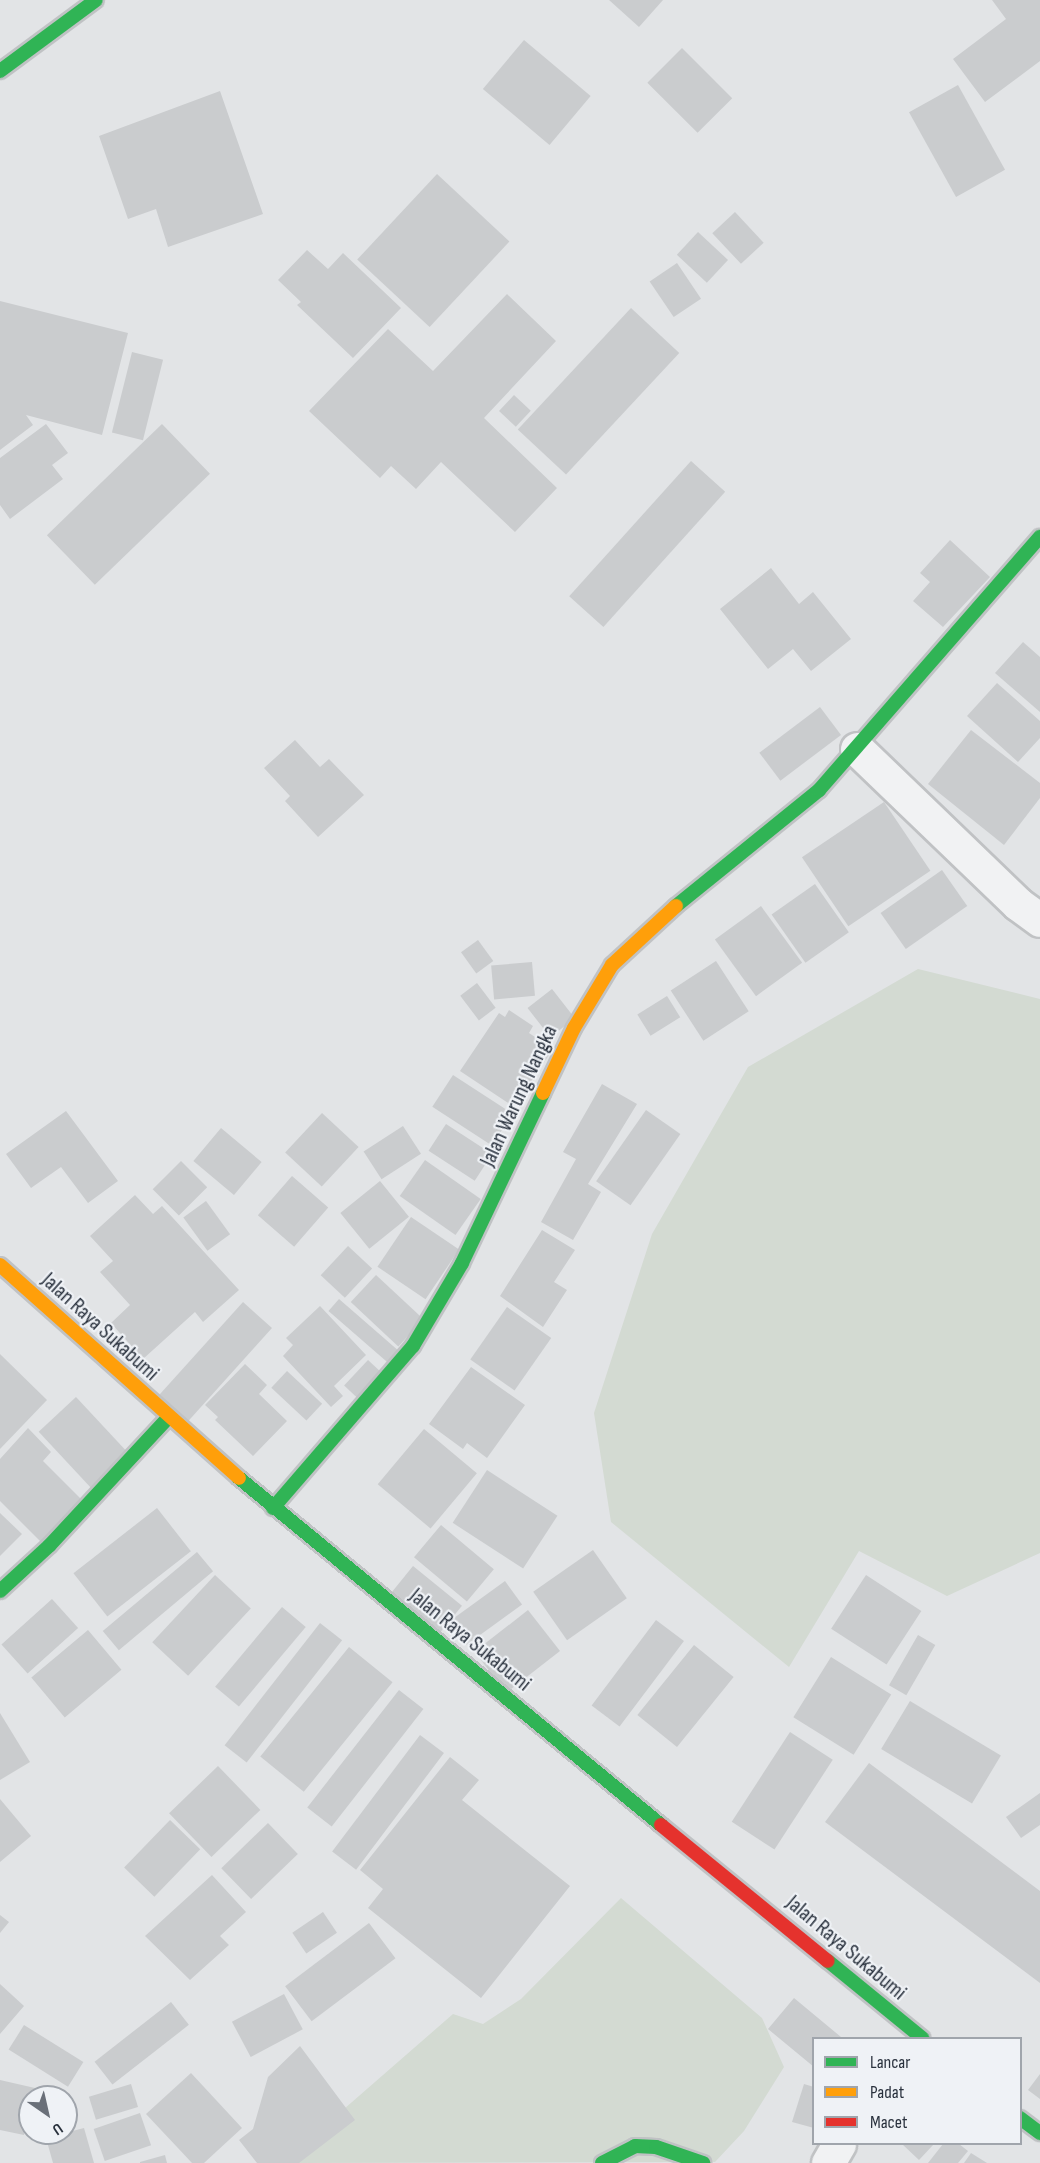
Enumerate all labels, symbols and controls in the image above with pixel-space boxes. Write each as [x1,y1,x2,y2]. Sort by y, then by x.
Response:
street label: Jalan Warung Nangka [475,1021,563,1171]
street label: Jalan Raya Sukabumi [36,1267,164,1387]
street label: Jalan Raya Sukabumi [404,1583,536,1697]
street label: Jalan Raya Sukabumi [781,1890,911,2006]
legend [812,2037,1022,2145]
text: Lancar [870,2052,910,2073]
text: Padat [870,2082,904,2103]
north arrow [18,2085,78,2145]
text: Macet [870,2112,907,2133]
text: U [48,2118,66,2139]

